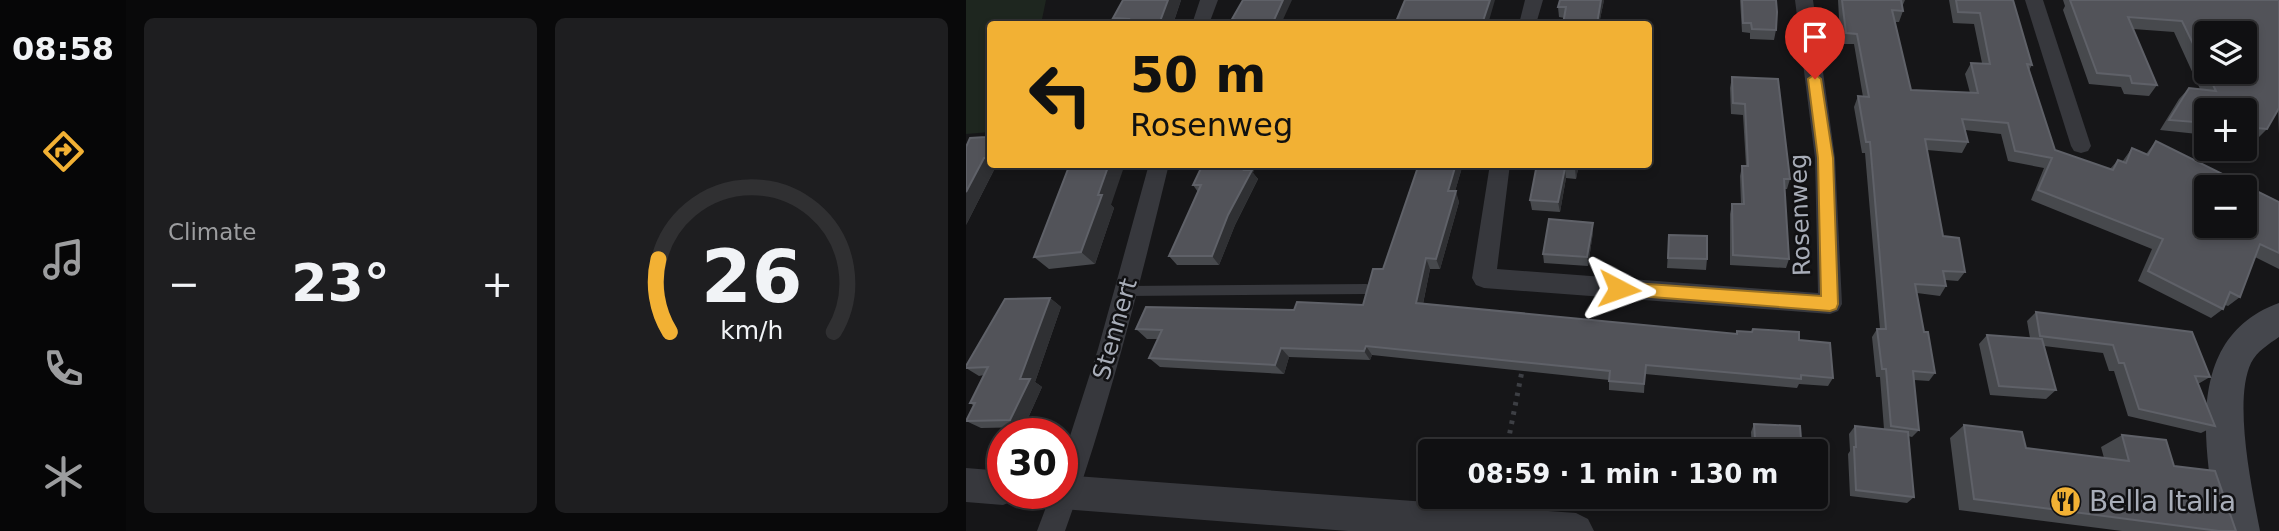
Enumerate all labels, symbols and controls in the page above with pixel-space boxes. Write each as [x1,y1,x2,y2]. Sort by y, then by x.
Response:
pin [1785,7,1845,79]
icon: arrive [1796,18,1834,56]
map controls [2194,21,2257,238]
button: layers [2194,21,2257,84]
text: 08:58 [12,30,114,68]
text: 50 m [1130,47,1266,104]
icon: left [1015,49,1106,140]
button: + [2194,98,2257,161]
text: Rosenweg [1130,106,1293,144]
icon: directions [39,127,88,176]
street label: Rosenweg [1784,153,1816,277]
button: − [2194,175,2257,238]
text: Climate [168,219,257,245]
text: 26 [701,234,802,319]
icon: music [39,235,88,284]
position arrow [1582,252,1656,326]
text: 23° [291,253,390,313]
text: − [168,262,200,306]
text: + [481,262,513,306]
street label: Stennert [1087,275,1143,383]
text: km/h [720,315,783,344]
icon: phone [39,344,88,393]
speed limit sign: 30 [987,418,1078,509]
icon: climate [39,452,88,501]
text: 08:59 · 1 min · 130 m [1468,459,1778,489]
restaurant icon: Bella Italia [2049,484,2083,518]
place label: Bella Italia [2089,485,2236,518]

